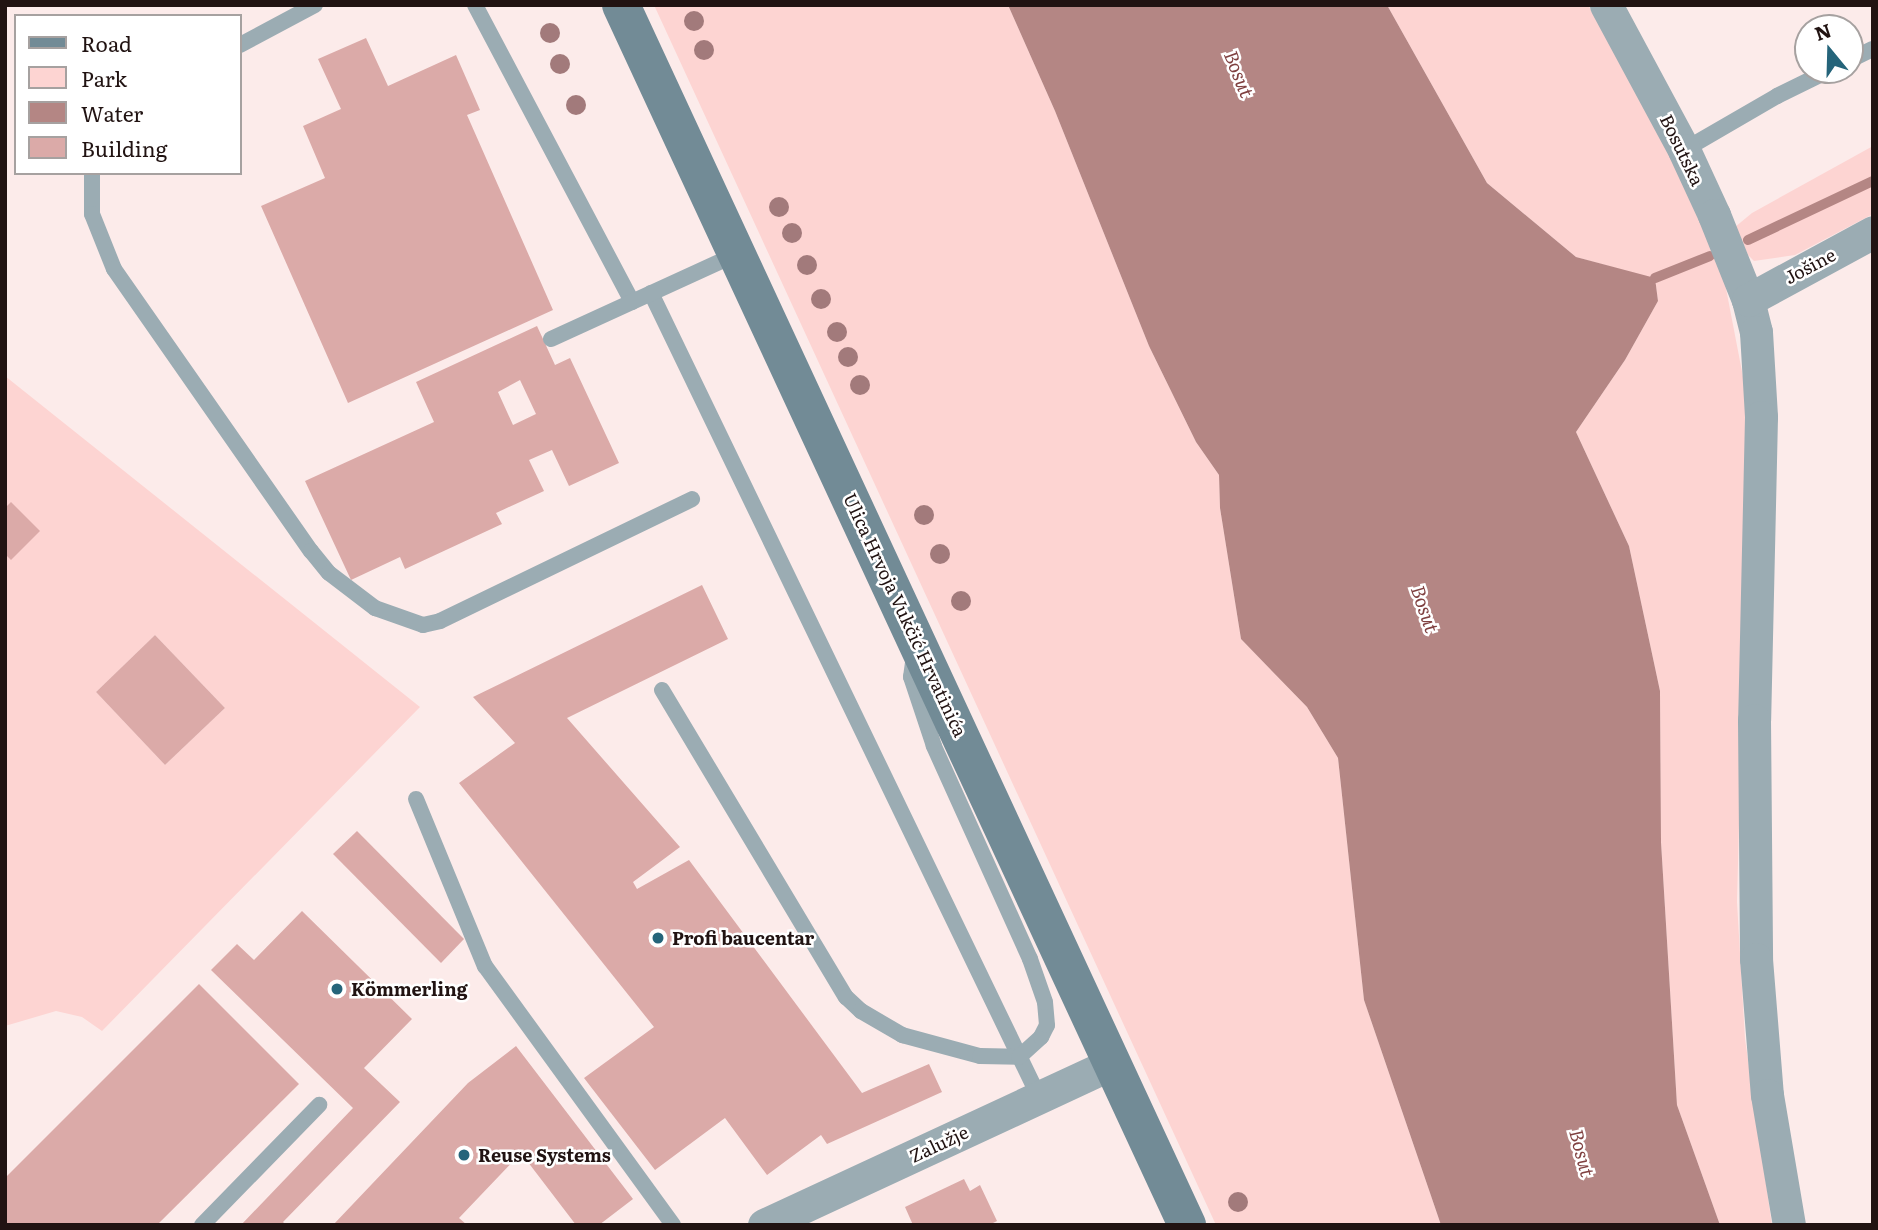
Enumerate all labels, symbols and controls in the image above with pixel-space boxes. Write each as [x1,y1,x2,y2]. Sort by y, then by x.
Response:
legend [14,14,242,175]
north arrow [1794,14,1864,84]
text: N [1811,15,1835,47]
text: Road [81,27,132,58]
water label: Bosut [1219,47,1259,101]
text: Park [81,62,127,93]
text: Water [81,97,143,128]
street label: Bosutska [1655,111,1709,189]
text: Building [81,132,167,163]
street label: Jošine [1781,244,1839,288]
street label: Ulica Hrvoja Vukčić Hrvatinića [839,490,971,740]
water label: Bosut [1406,582,1444,636]
place label: Profi baucentar [672,927,814,949]
marker: Profi baucentar [650,930,666,946]
place label: Kömmerling [351,978,468,1000]
marker: Kömmerling [329,981,345,997]
street label: Zalužje [906,1121,972,1167]
water label: Bosut [1565,1127,1599,1179]
place label: Reuse Systems [478,1144,611,1166]
marker: Reuse Systems [456,1147,472,1163]

